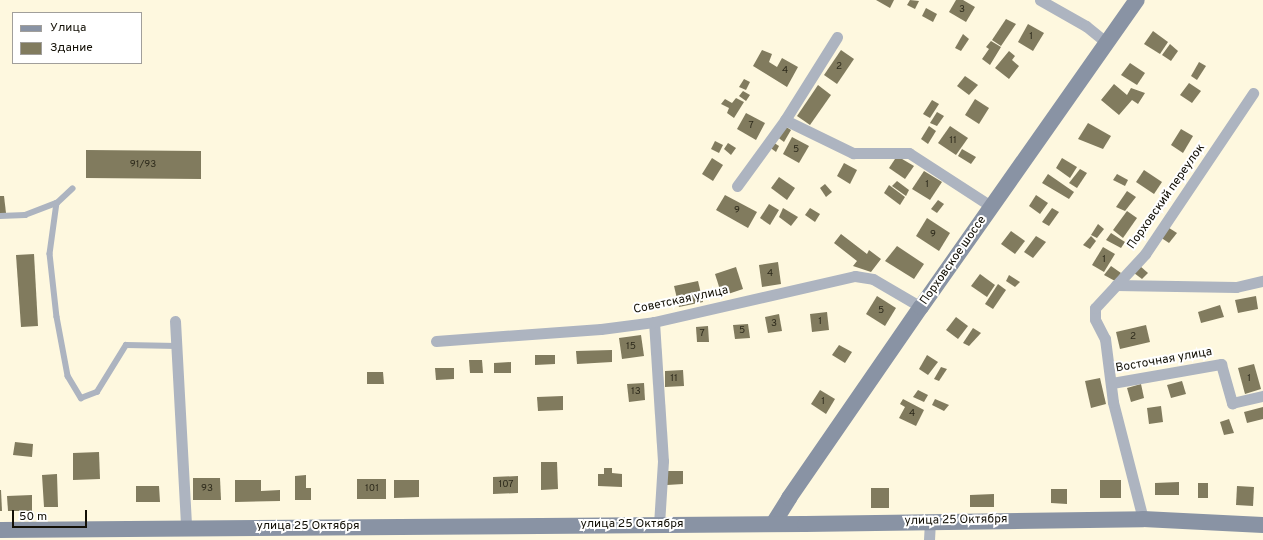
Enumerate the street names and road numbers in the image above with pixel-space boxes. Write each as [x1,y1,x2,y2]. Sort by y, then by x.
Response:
street label: Порховский переулок [1125,142,1209,252]
street label: Порховское шоссе [918,214,990,308]
street label: Советская улица [632,284,730,318]
street label: Восточная улица [1115,345,1213,377]
street label: улица 25 Октября [904,513,1008,529]
street label: улица 25 Октября [580,518,684,532]
street label: улица 25 Октября [256,520,360,534]

